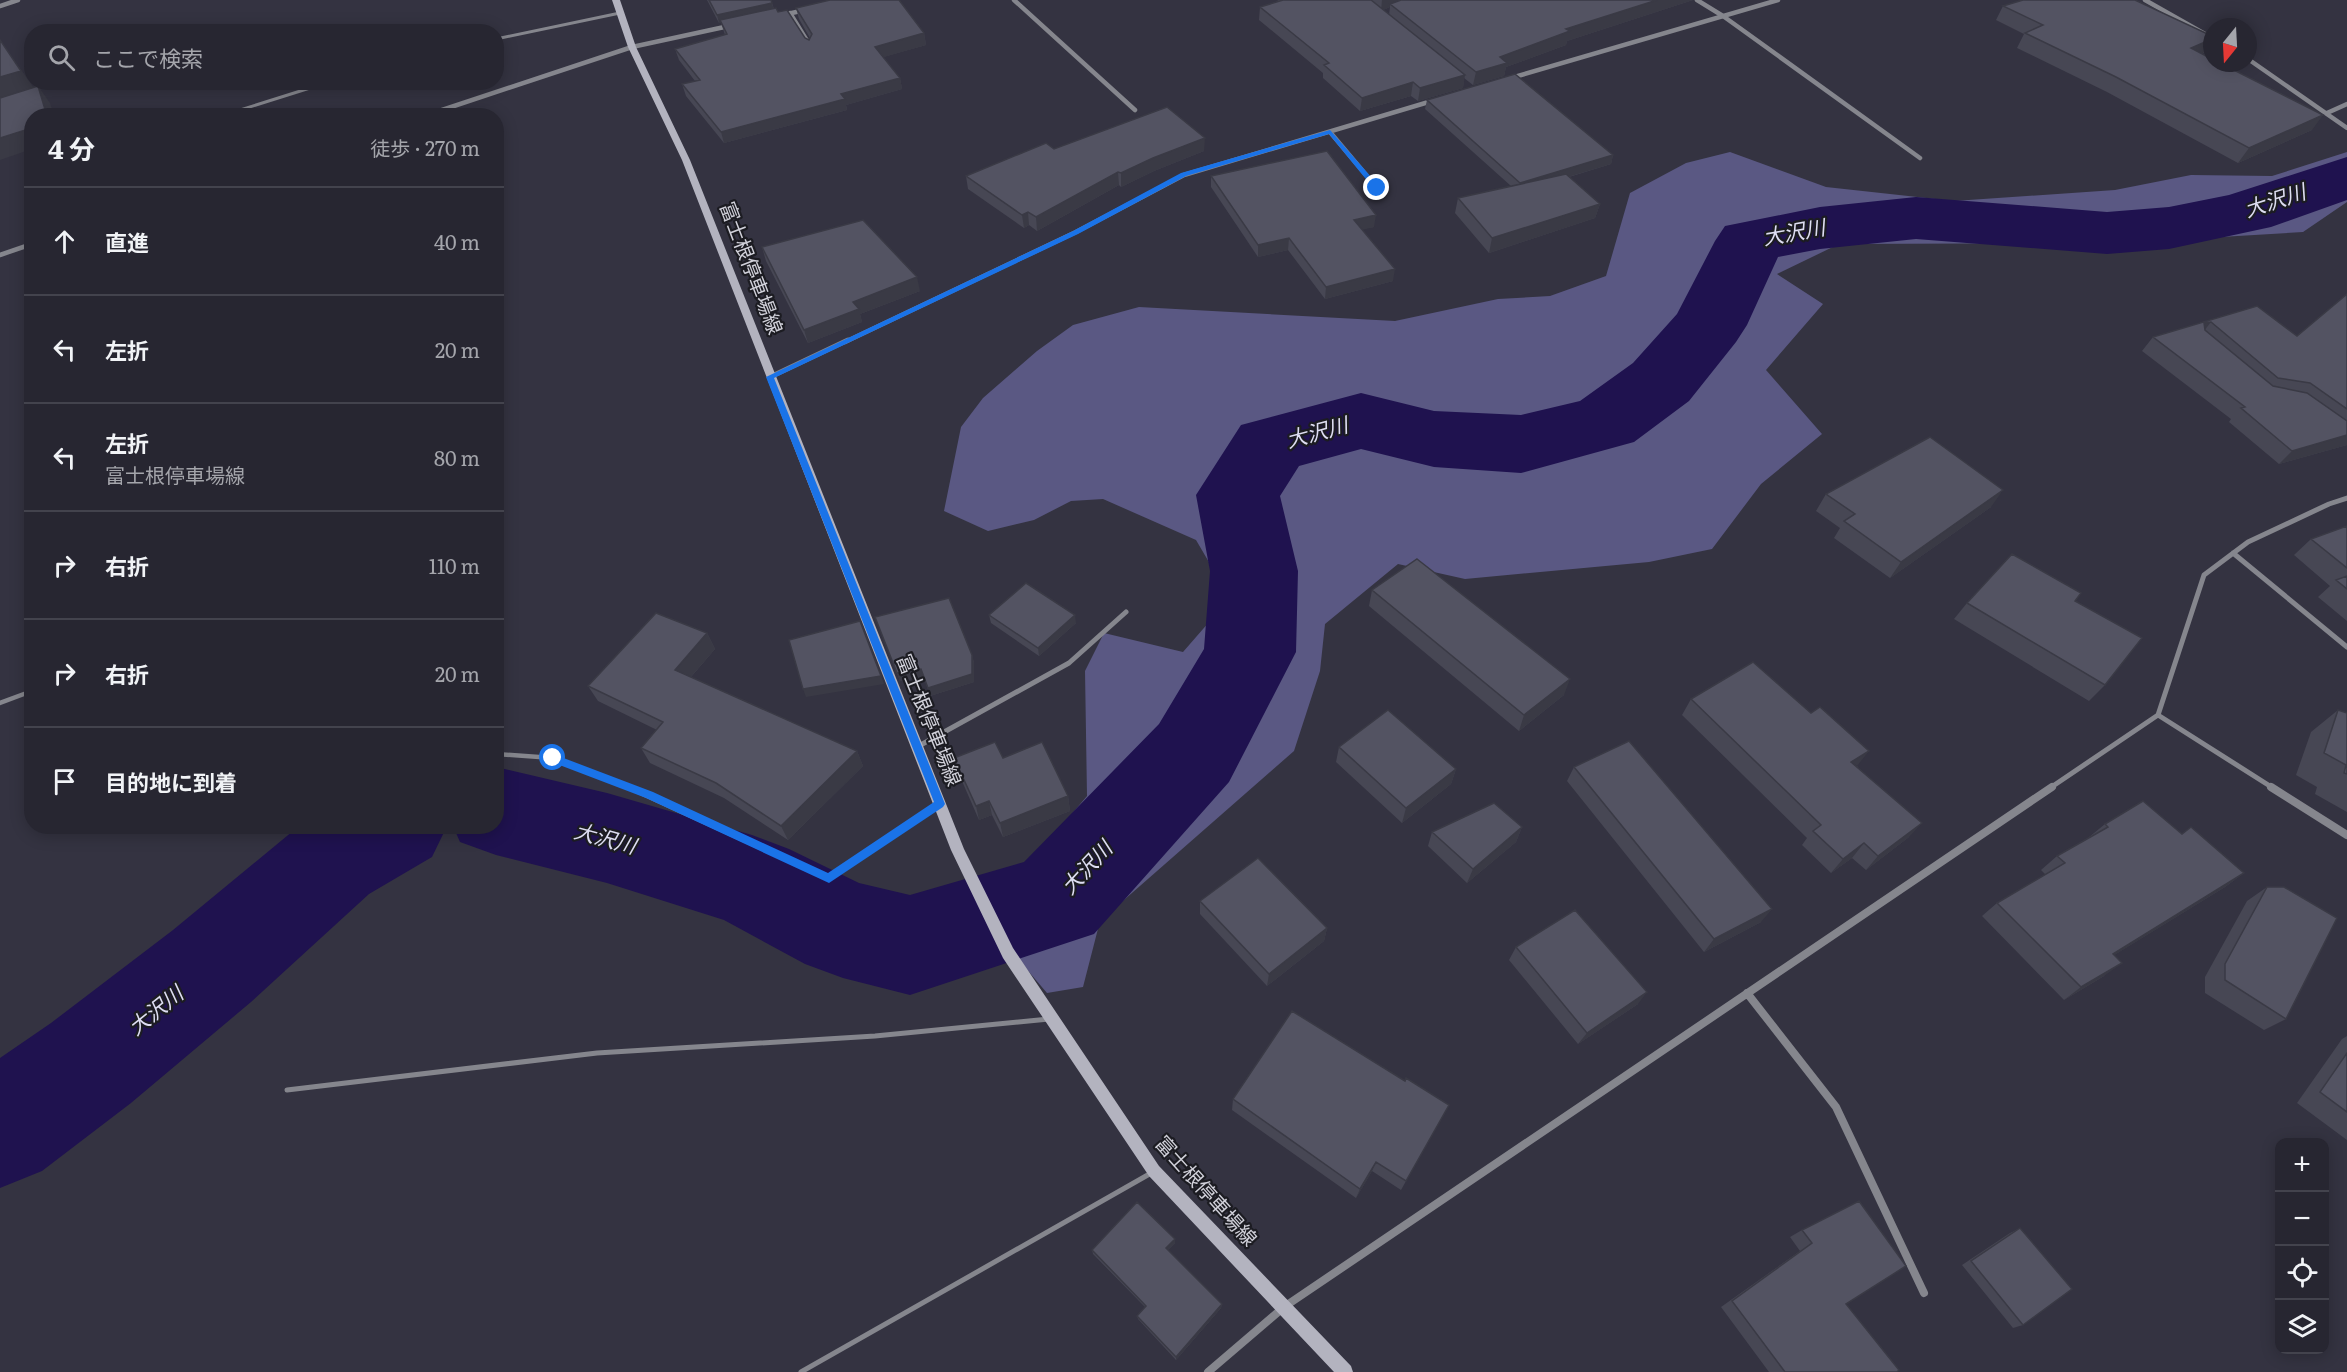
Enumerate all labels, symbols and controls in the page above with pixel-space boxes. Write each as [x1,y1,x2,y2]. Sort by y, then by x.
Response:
north arrow [2203,18,2257,72]
search box [24,24,504,90]
icon: search [45,41,78,74]
text: ここで検索 [93,41,203,74]
text: 4 分 [48,128,95,167]
text: 徒歩 · 270 m [370,132,480,162]
route end [1363,174,1389,200]
water label: 大沢川 [2239,174,2311,223]
street label: 富士根停車場線 [714,197,792,338]
water label: 大沢川 [1760,209,1829,251]
icon: ahead [48,225,81,258]
text: 直進 [105,225,149,258]
text: 40 m [434,226,480,256]
icon: left [48,333,81,366]
text: 左折 [105,333,149,366]
text: 20 m [435,334,480,364]
water label: 大沢川 [1282,407,1353,454]
text: 左折 [105,426,149,459]
icon: left [48,441,81,474]
text: 80 m [434,442,480,472]
text: 富士根停車場線 [105,459,245,489]
icon: right [48,549,81,582]
text: 右折 [105,549,149,582]
text: 110 m [429,550,480,580]
street label: 富士根停車場線 [891,649,971,790]
icon: right [48,657,81,690]
text: 右折 [105,657,149,690]
text: 20 m [435,658,480,688]
route start [539,744,565,770]
icon: arrive [48,765,81,798]
text: 目的地に到着 [105,765,237,798]
water label: 大沢川 [571,813,642,860]
water label: 大沢川 [1052,831,1119,900]
water label: 大沢川 [120,976,190,1041]
street label: 富士根停車場線 [1149,1128,1265,1252]
map controls [2275,1138,2329,1354]
button: + [2275,1138,2329,1192]
button: − [2275,1192,2329,1246]
button: locate [2275,1246,2329,1300]
button: layers [2275,1300,2329,1354]

